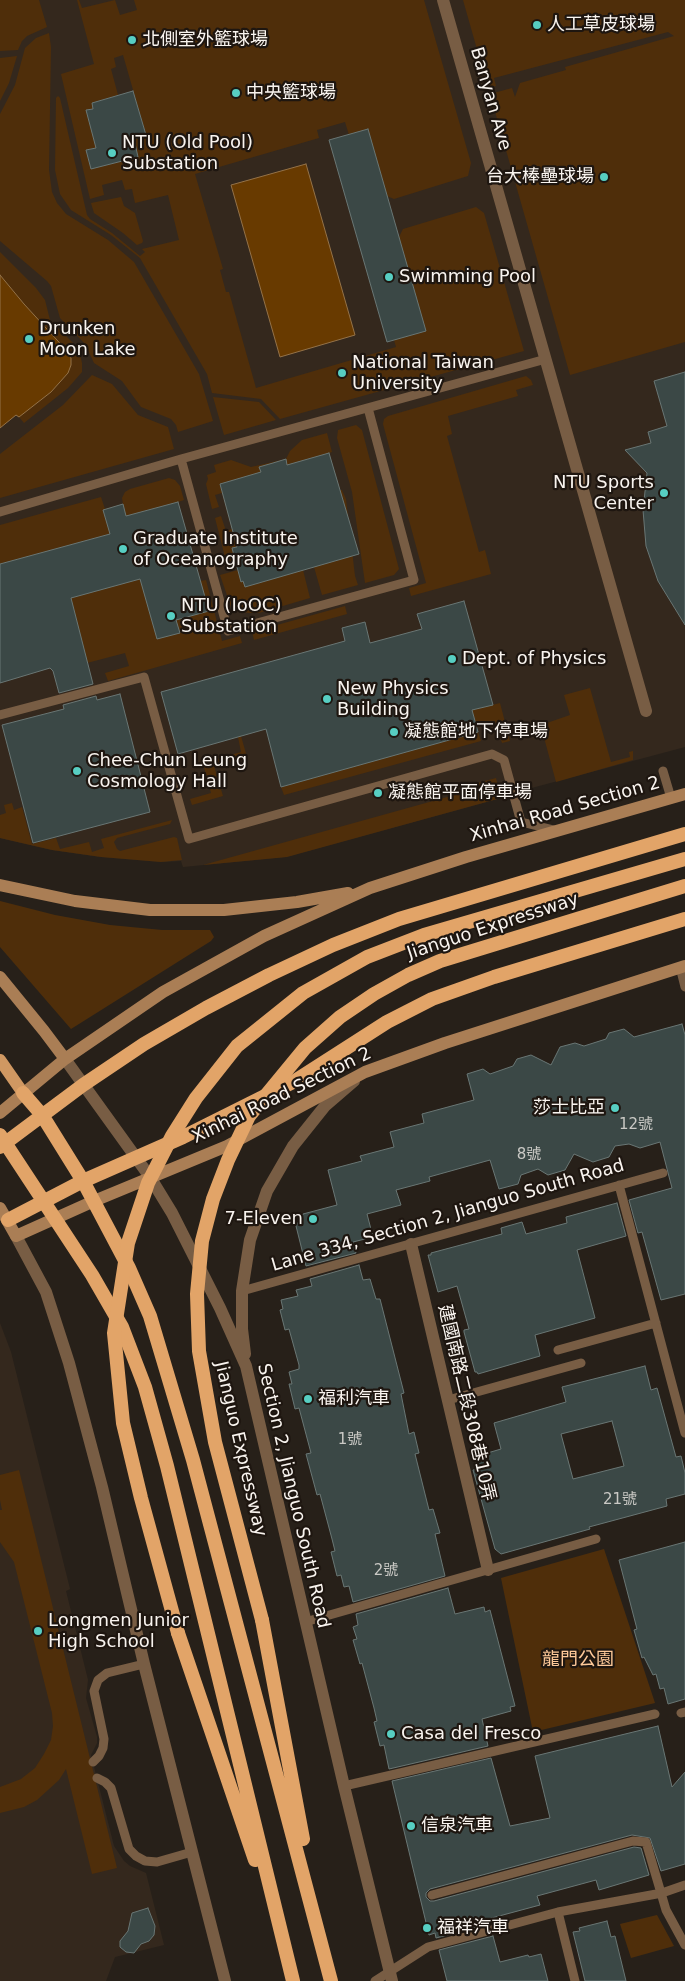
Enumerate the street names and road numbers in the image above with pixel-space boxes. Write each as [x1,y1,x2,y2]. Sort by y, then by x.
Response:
street label: Banyan Ave [465,45,515,153]
street label: Xinhai Road Section 2 [467,772,663,848]
street label: Jianguo Expressway [405,889,581,965]
street label: Xinhai Road Section 2 [189,1043,375,1149]
street label: Lane 334, Section 2, Jianguo South Road [269,1155,627,1277]
street label: 建國南路二段308巷10弄 [433,1303,499,1503]
street label: Jianguo Expressway [209,1359,271,1539]
street label: Section 2, Jianguo South Road [252,1362,334,1630]

